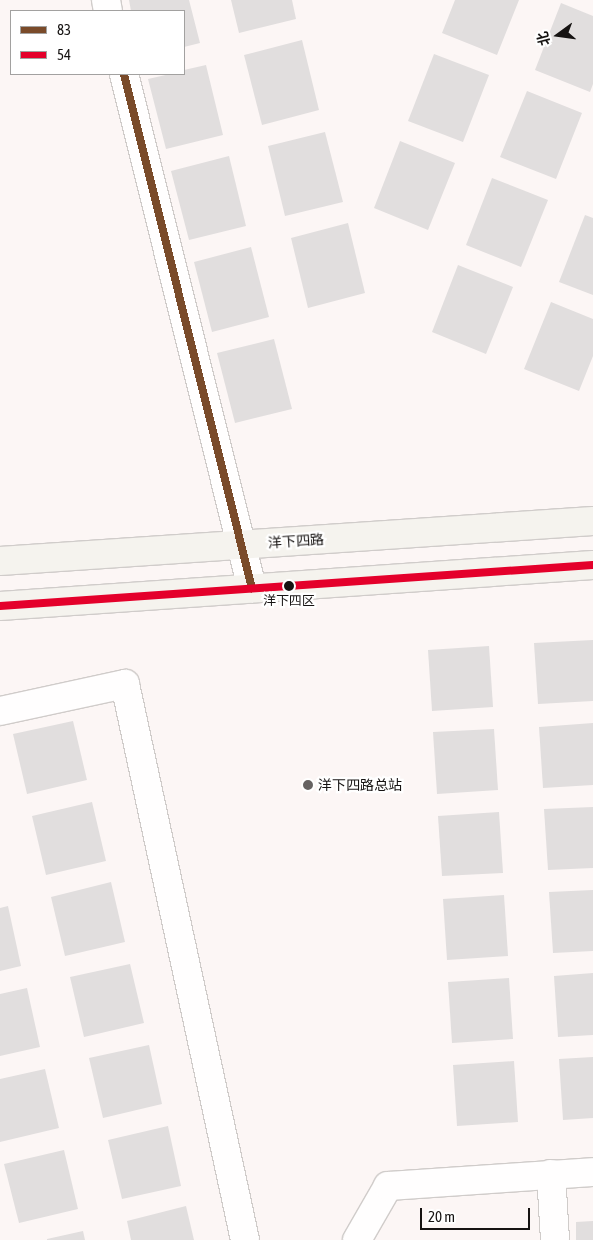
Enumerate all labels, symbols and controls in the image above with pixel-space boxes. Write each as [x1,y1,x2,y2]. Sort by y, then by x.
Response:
legend [10,10,185,75]
north arrow [533,10,583,60]
text: 83 [57,21,71,38]
text: 北 [534,30,553,47]
text: 54 [57,46,71,63]
street label: 洋下四路 [267,531,325,551]
marker: 洋下四区 [284,581,294,591]
place label: 洋下四区 [263,593,315,609]
place label: 洋下四路总站 [318,777,402,793]
marker: 洋下四路总站 [302,779,314,791]
scale bar [423,1198,533,1230]
text: 20 m [428,1208,455,1225]

